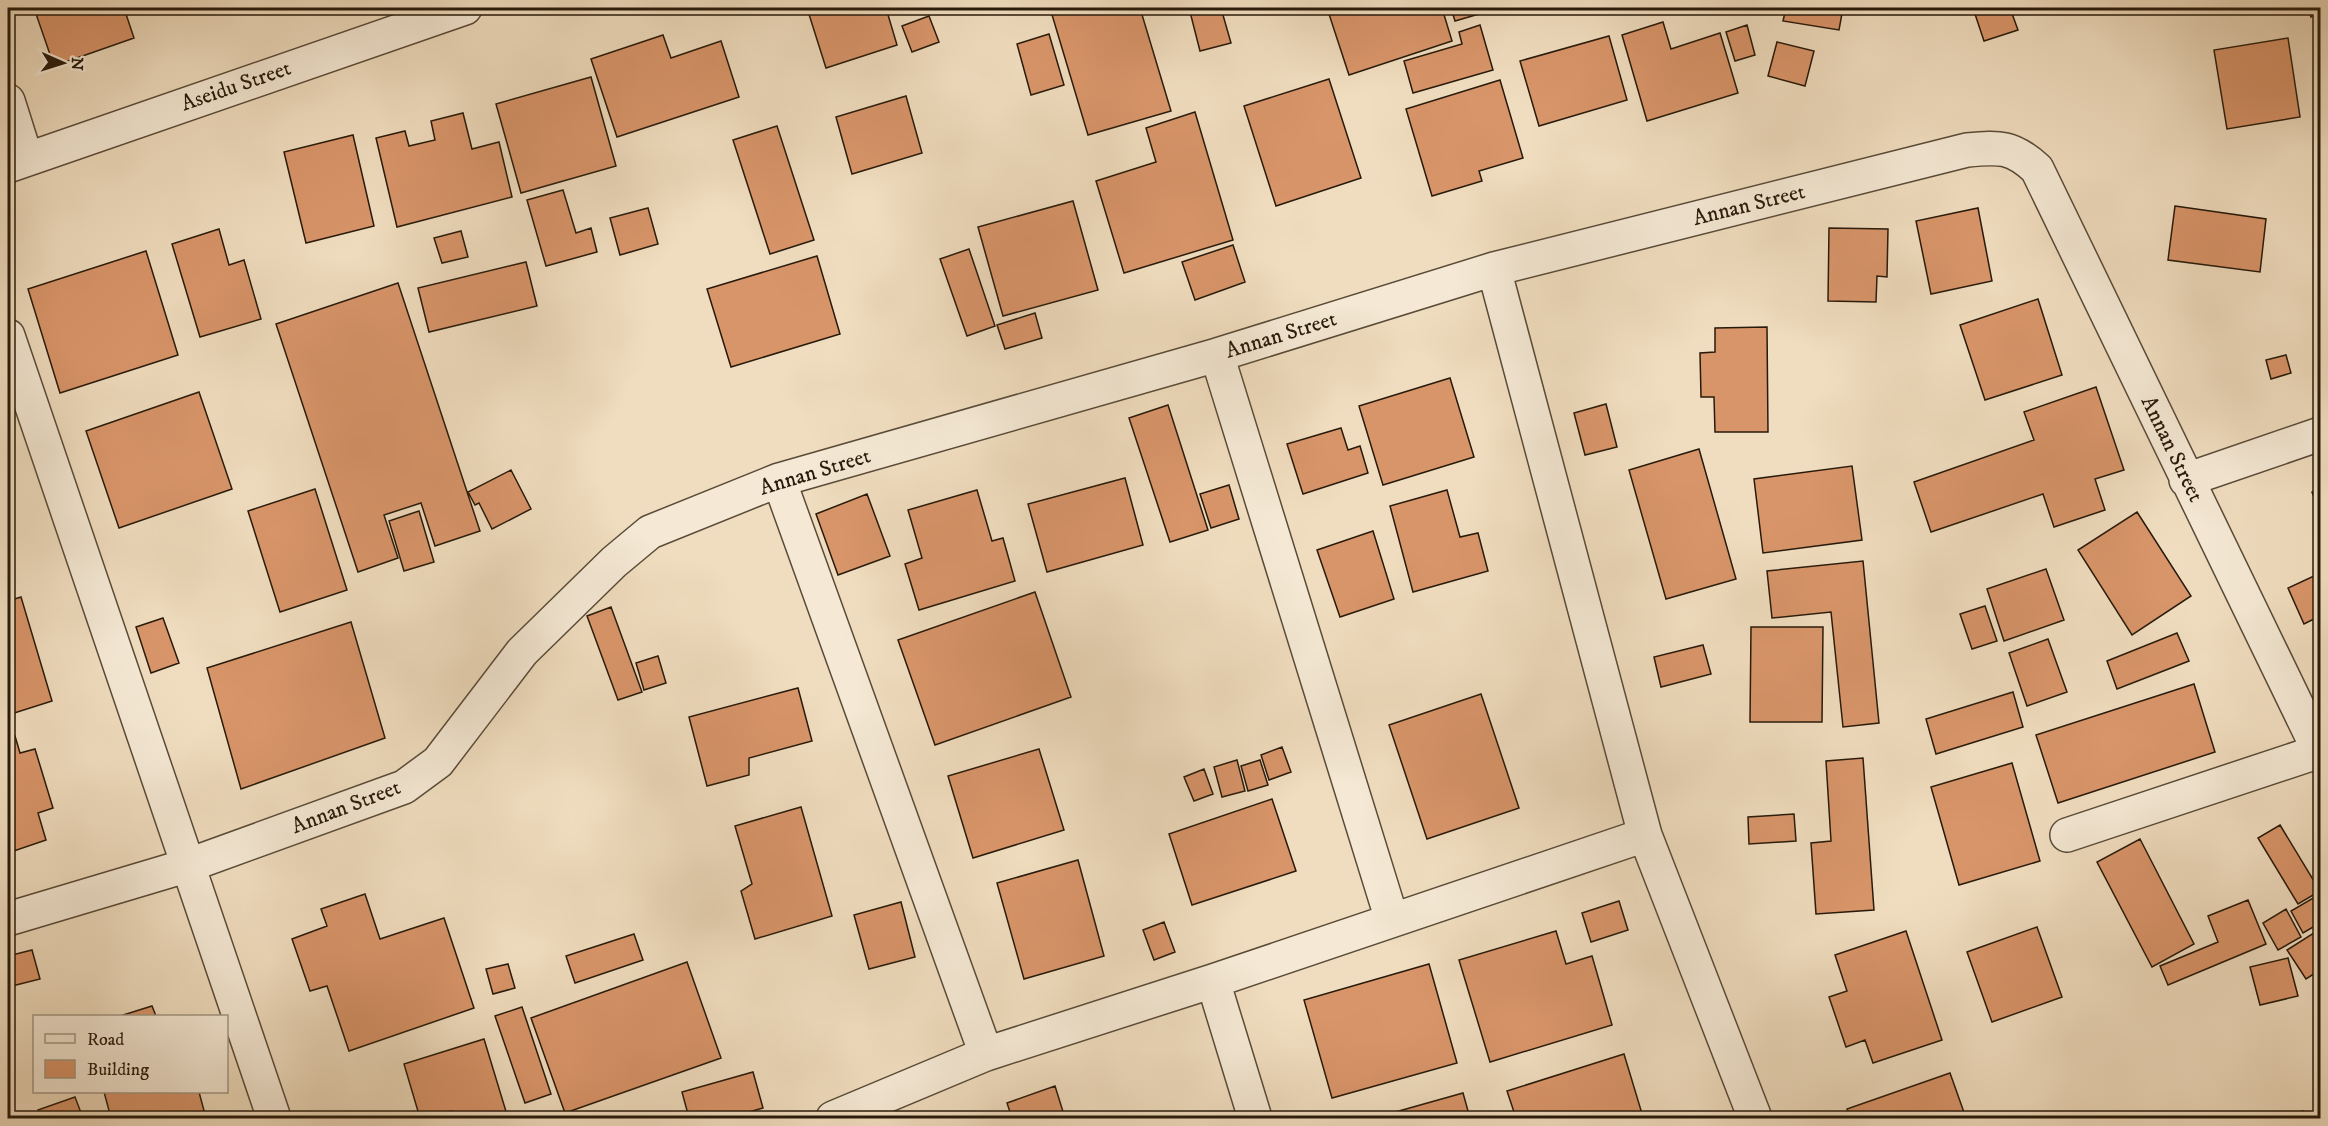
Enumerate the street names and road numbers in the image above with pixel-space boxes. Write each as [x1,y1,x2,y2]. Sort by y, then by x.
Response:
street label: Aseidu Street [177,55,295,117]
street label: Annan Street [1690,178,1808,232]
street label: Annan Street [1222,305,1340,365]
street label: Annan Street [2135,392,2209,506]
street label: Annan Street [756,442,874,502]
street label: Annan Street [288,774,404,840]

